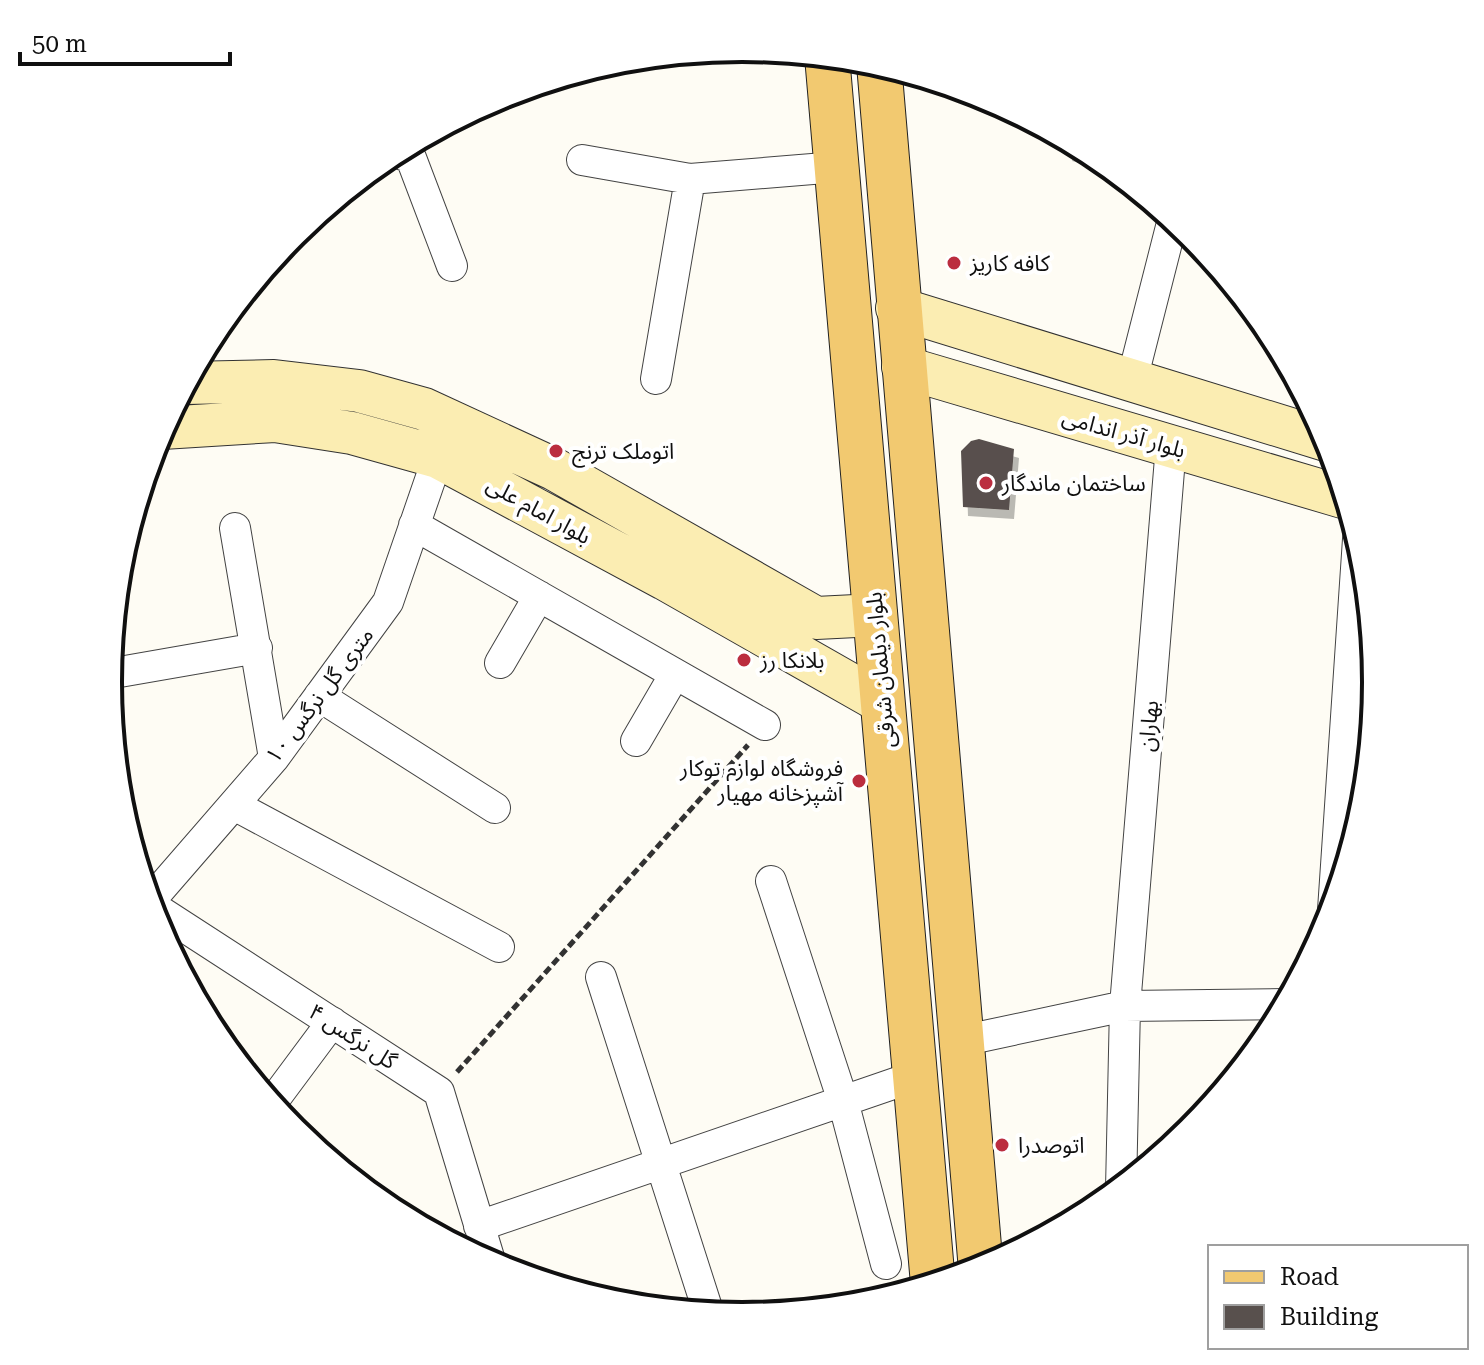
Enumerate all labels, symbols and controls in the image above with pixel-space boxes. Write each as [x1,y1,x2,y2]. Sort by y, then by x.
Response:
scale bar [20,16,230,66]
text: 50 m [32,30,87,58]
place label: کافه کاریز [969,251,1051,277]
marker: کافه کاریز [945,254,963,272]
street label: بلوار آذر اندامی [1059,404,1188,464]
place label: اتوملک ترنج [572,439,674,468]
marker: اتوملک ترنج [547,442,565,460]
place label: ساختمان ماندگار [1001,471,1146,497]
street label: بلوار امام علی [480,472,595,553]
marker: ساختمان ماندگار [977,474,995,492]
street label: بلوار دیلمان شرقی [861,591,901,749]
street label: ۱۰ متری گل نرگس [260,623,378,768]
place label: بلانکا رز [759,648,824,674]
marker: بلانکا رز [735,651,753,669]
street label: بهاران [1134,699,1164,753]
place label: فروشگاه لوازم توکار آشپزخانه مهیار [679,756,845,808]
marker: فروشگاه لوازم توکار آشپزخانه مهیار [850,772,868,790]
street label: گل نرگس ۴ [304,999,402,1075]
place label: اتوصدرا [1018,1133,1085,1159]
marker: اتوصدرا [993,1136,1011,1154]
legend [1208,1245,1468,1349]
text: Road [1280,1263,1339,1291]
text: Building [1280,1303,1378,1331]

